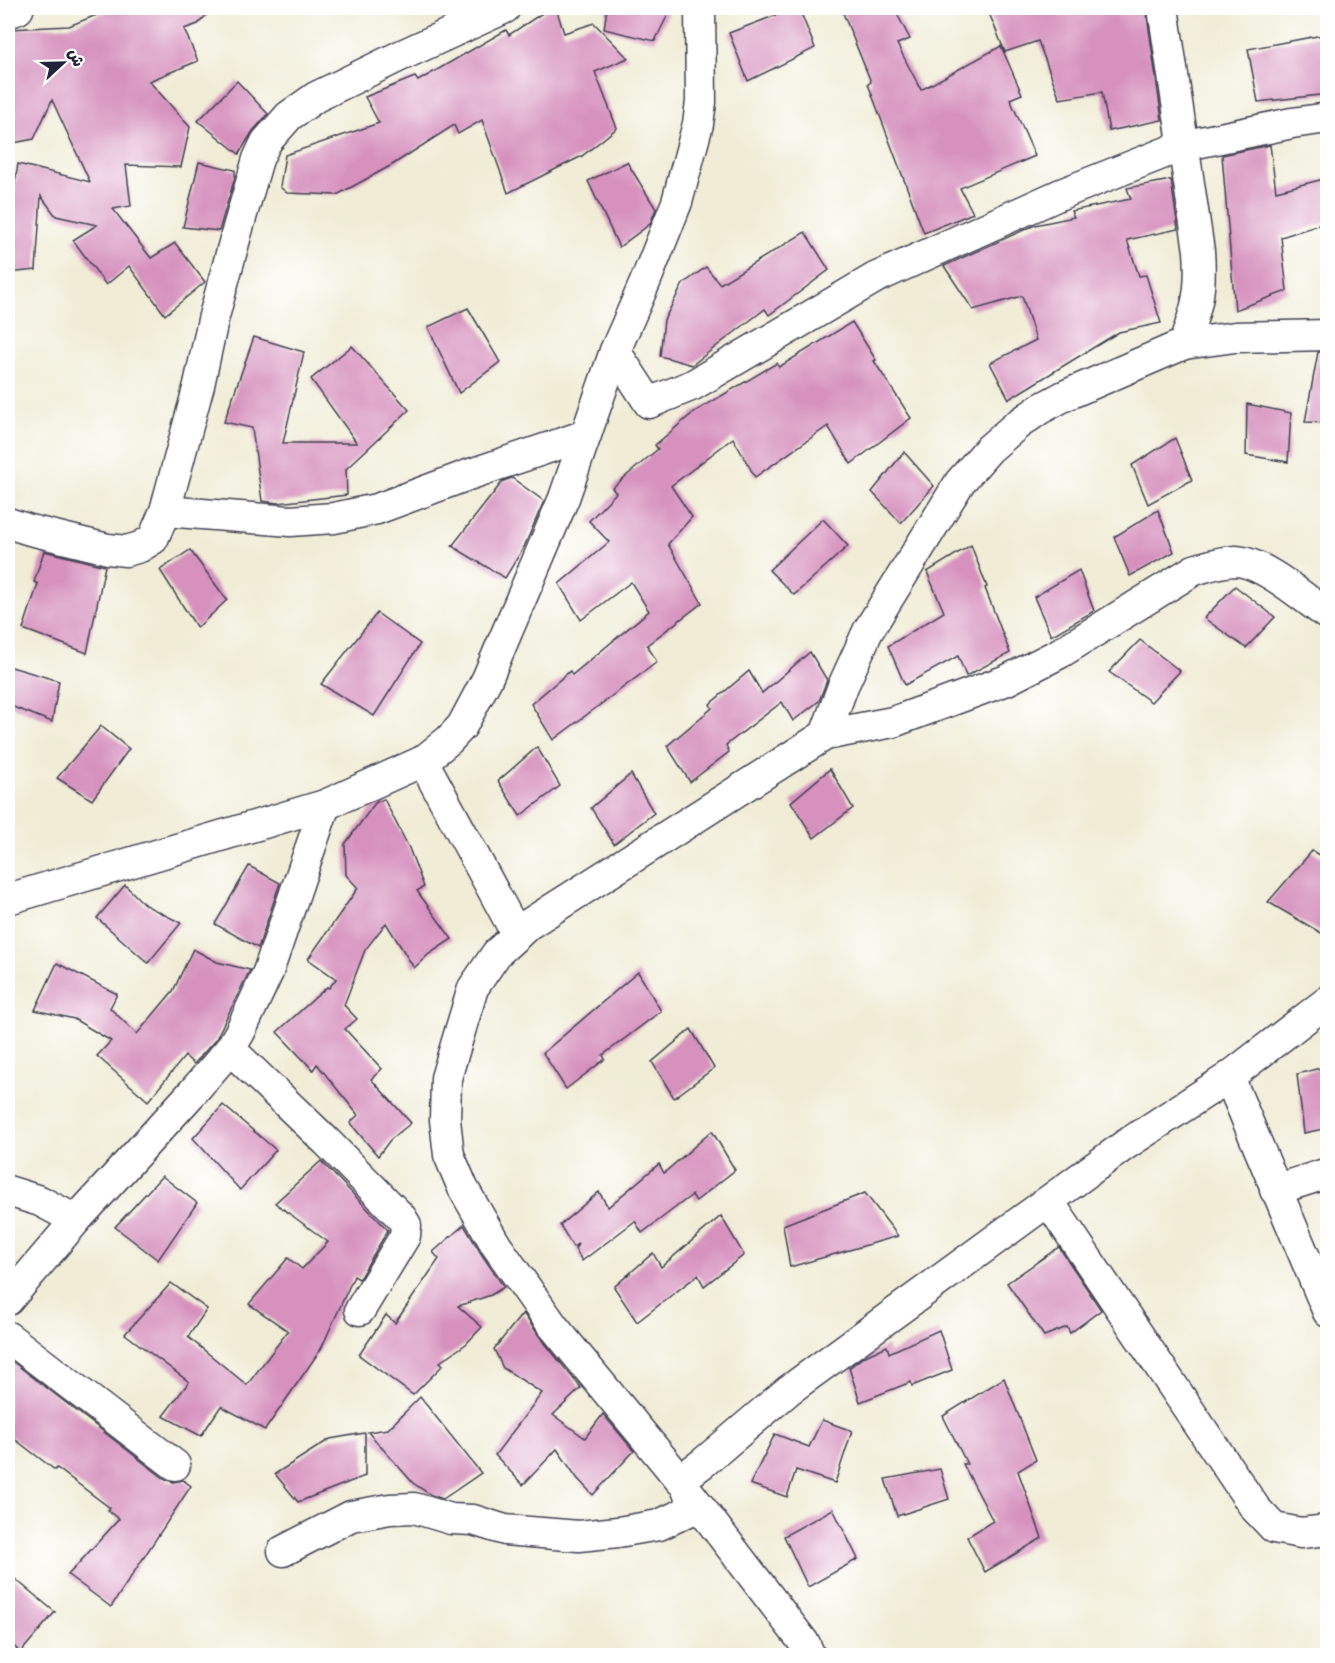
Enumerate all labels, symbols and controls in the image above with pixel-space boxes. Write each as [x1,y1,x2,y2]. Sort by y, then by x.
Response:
north arrow [33,33,93,93]
text: ش [64,45,90,69]

